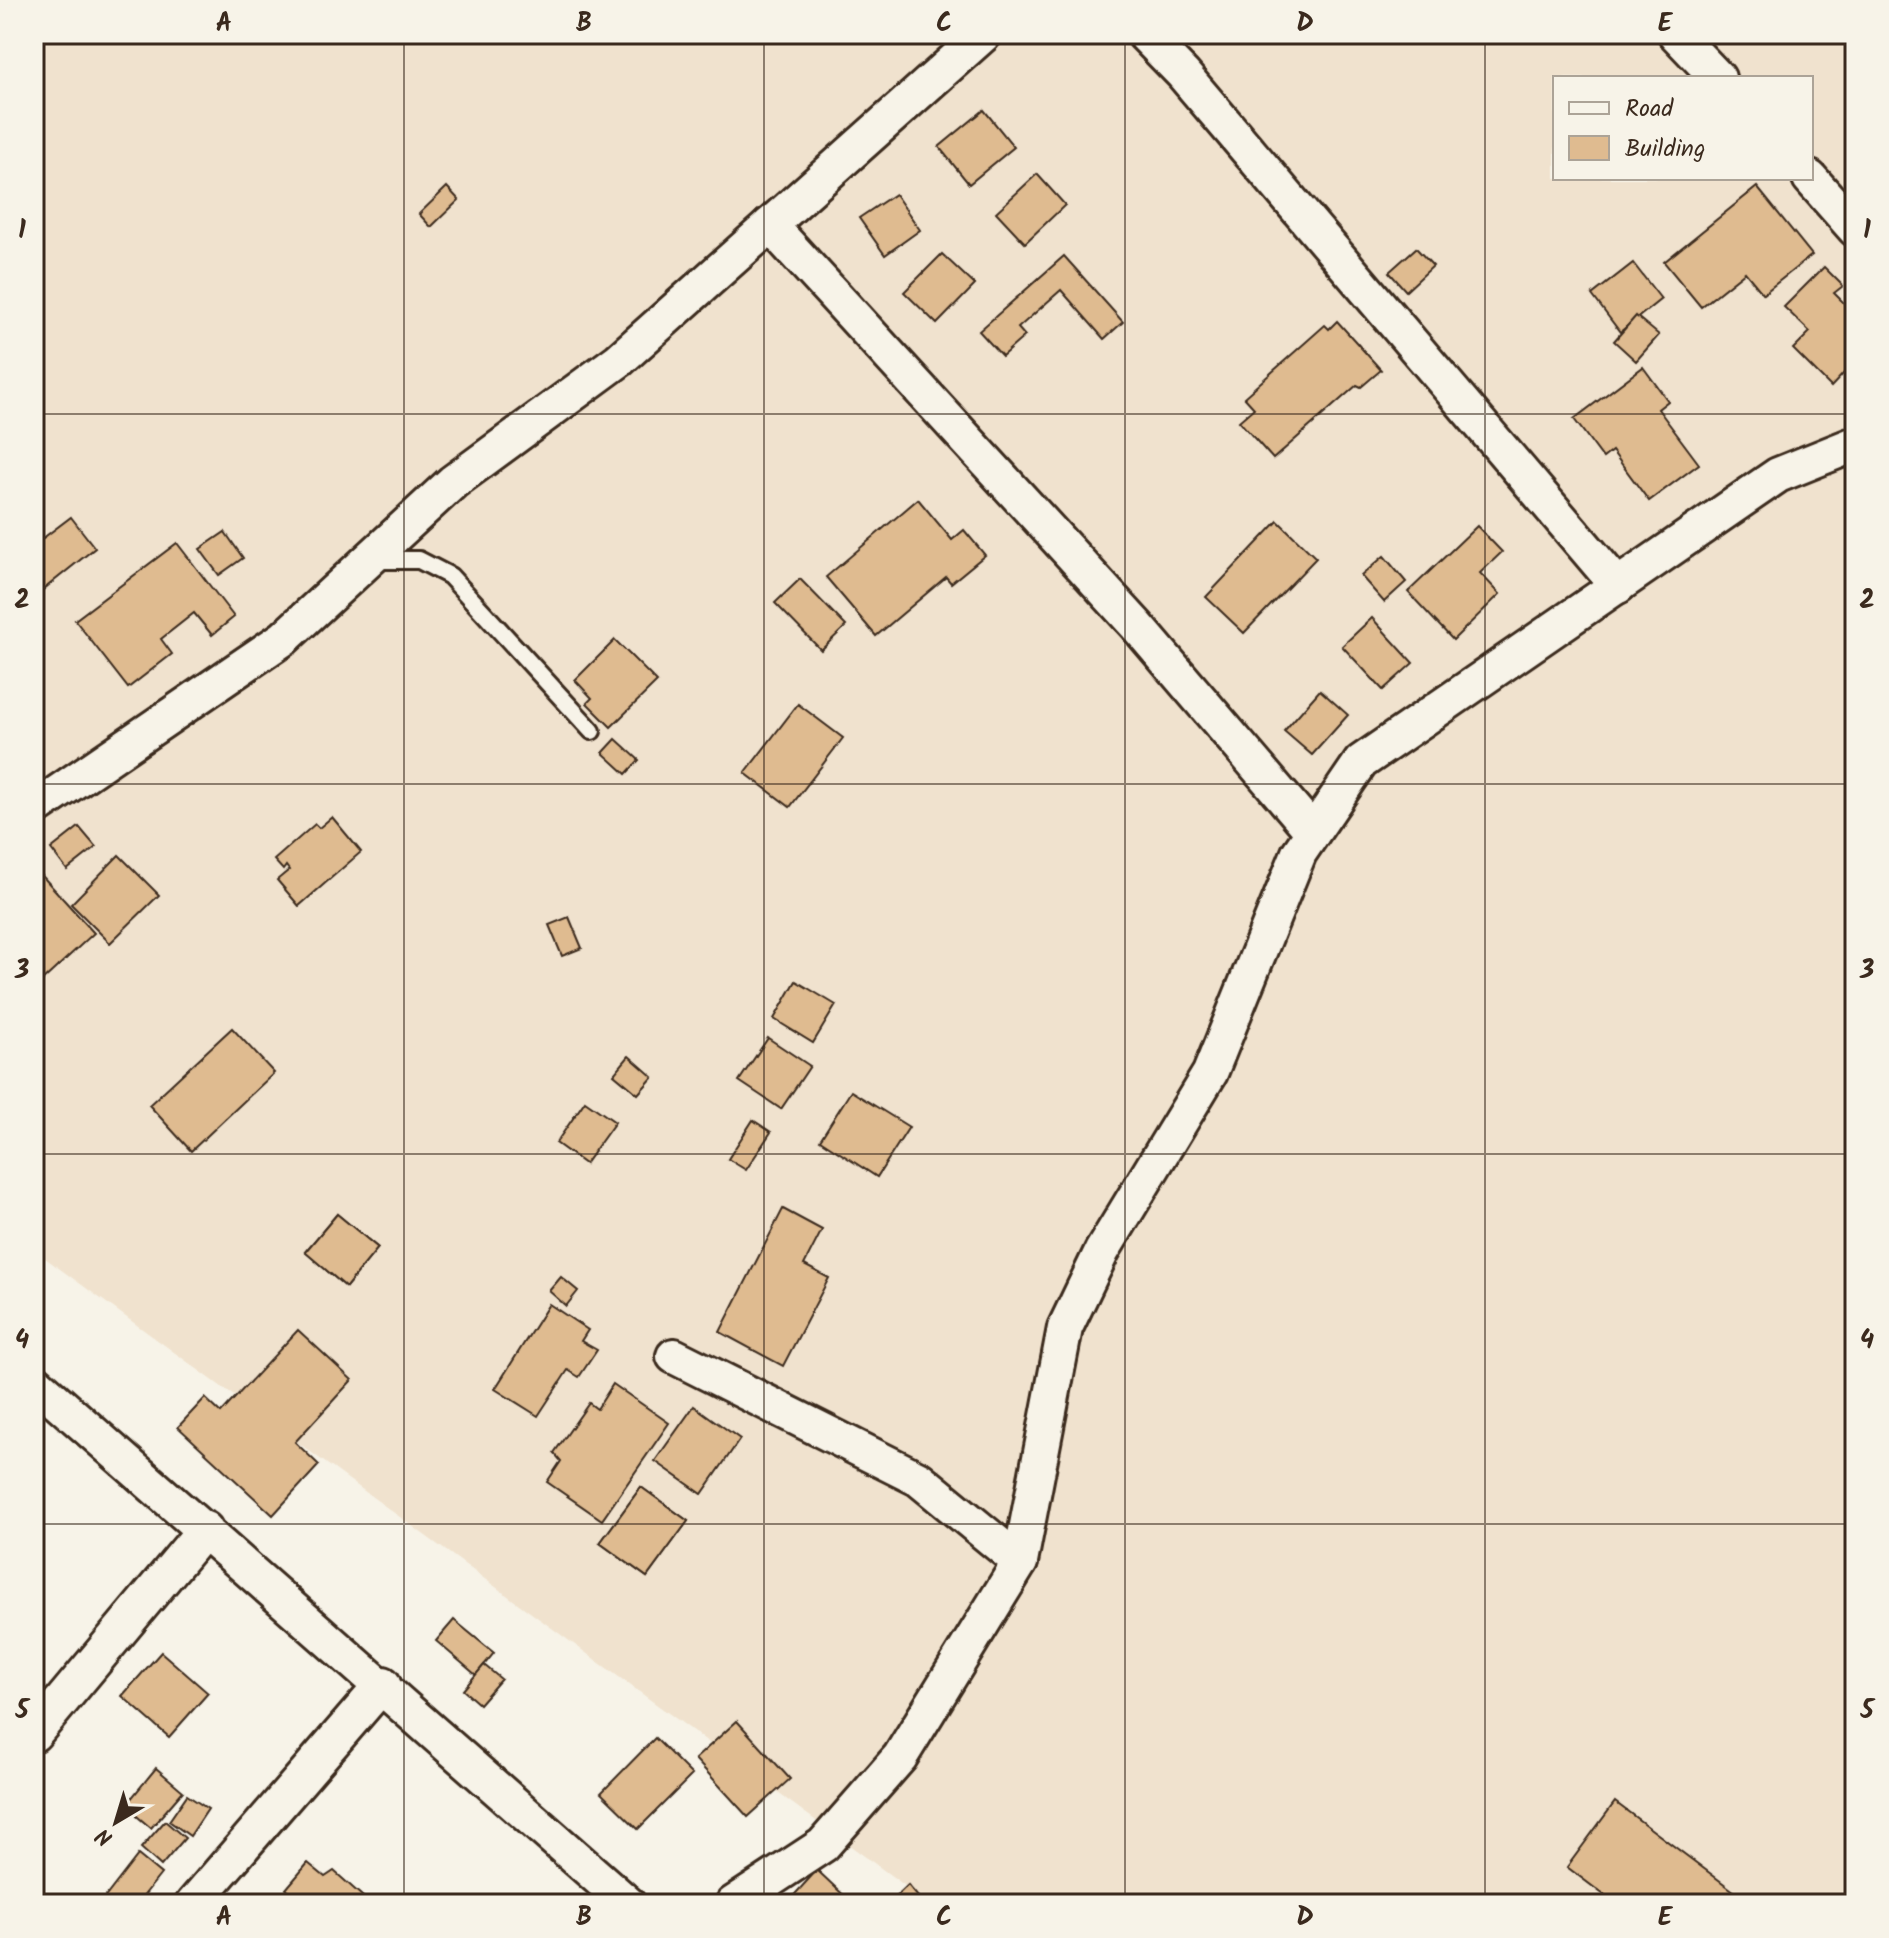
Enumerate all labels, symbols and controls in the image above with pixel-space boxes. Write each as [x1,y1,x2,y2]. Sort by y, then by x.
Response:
text: A [216,3,232,45]
text: B [576,3,592,45]
text: C [936,3,952,45]
text: D [1296,3,1314,45]
text: E [1658,3,1674,45]
legend [1553,76,1813,180]
text: Road [1625,90,1674,129]
text: Building [1625,130,1705,169]
text: 1 [18,210,26,252]
text: 1 [1863,210,1871,252]
text: 2 [14,580,30,622]
text: 2 [1859,580,1875,622]
text: 3 [14,950,29,992]
text: 3 [1859,950,1874,992]
text: 4 [15,1320,29,1362]
text: 4 [1860,1320,1874,1362]
text: 5 [14,1690,30,1732]
text: 5 [1859,1690,1875,1732]
north arrow [76,1782,156,1862]
text: N [89,1818,121,1854]
text: A [216,1897,232,1938]
text: B [576,1897,592,1938]
text: C [936,1897,952,1938]
text: D [1296,1897,1314,1938]
text: E [1658,1897,1674,1938]

